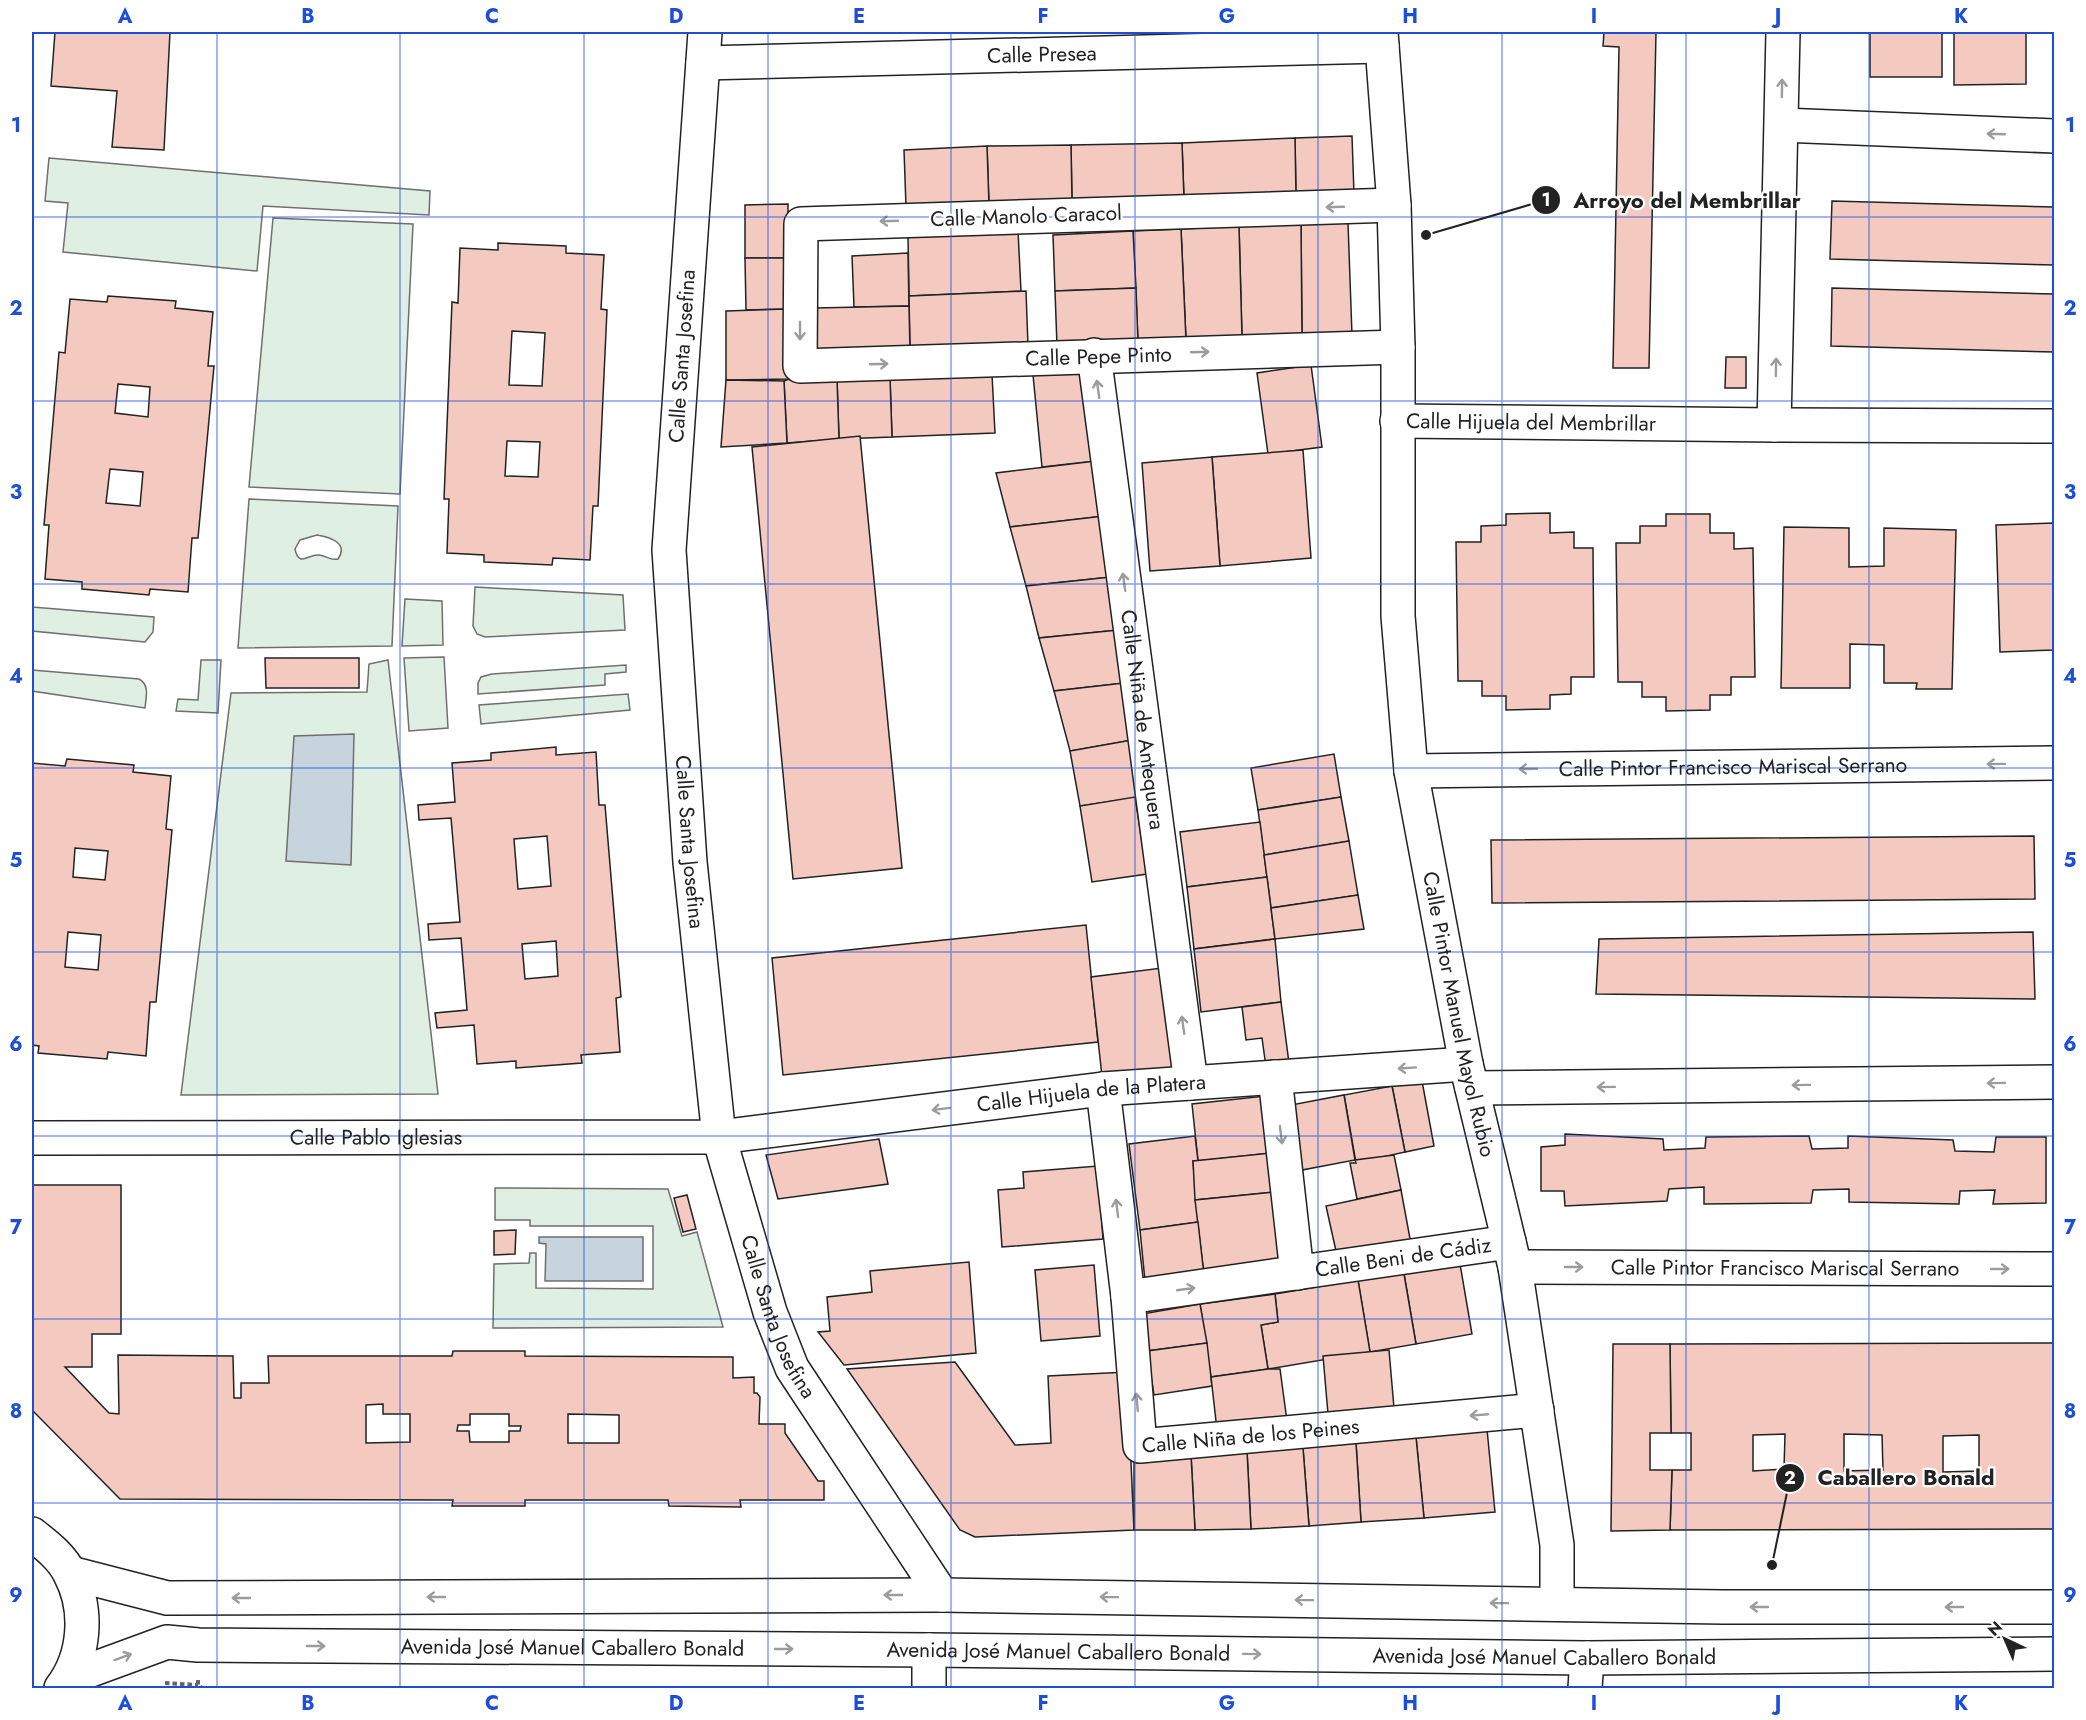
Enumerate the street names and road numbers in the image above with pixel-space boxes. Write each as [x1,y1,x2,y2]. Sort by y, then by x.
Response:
street label: Calle Presea [987,38,1097,71]
street label: Calle Manolo Caracol [930,198,1122,234]
street label: Calle Santa Josefina [661,268,703,444]
street label: Calle Pepe Pinto [1025,339,1172,374]
street label: Calle Hijuela del Membrillar [1406,406,1657,439]
street label: Calle Niña de Antequera [1113,608,1172,832]
street label: Calle Pintor Francisco Mariscal Serrano [1559,750,1907,784]
street label: Calle Santa Josefina [668,754,712,930]
street label: Calle Pintor Manuel Mayol Rubio [1415,869,1503,1160]
street label: Calle Hijuela de la Platera [975,1067,1207,1120]
street label: Calle Pablo Iglesias [290,1122,462,1153]
street label: Calle Beni de Cádiz [1313,1230,1493,1285]
street label: Calle Santa Josefina [733,1231,823,1405]
street label: Calle Pintor Francisco Mariscal Serrano [1611,1252,1959,1284]
street label: Calle Niña de los Peines [1141,1411,1361,1461]
street label: Avenida José Manuel Caballero Bonald [400,1631,744,1664]
street label: Avenida José Manuel Caballero Bonald [886,1635,1230,1669]
street label: Avenida José Manuel Caballero Bonald [1372,1640,1716,1673]

